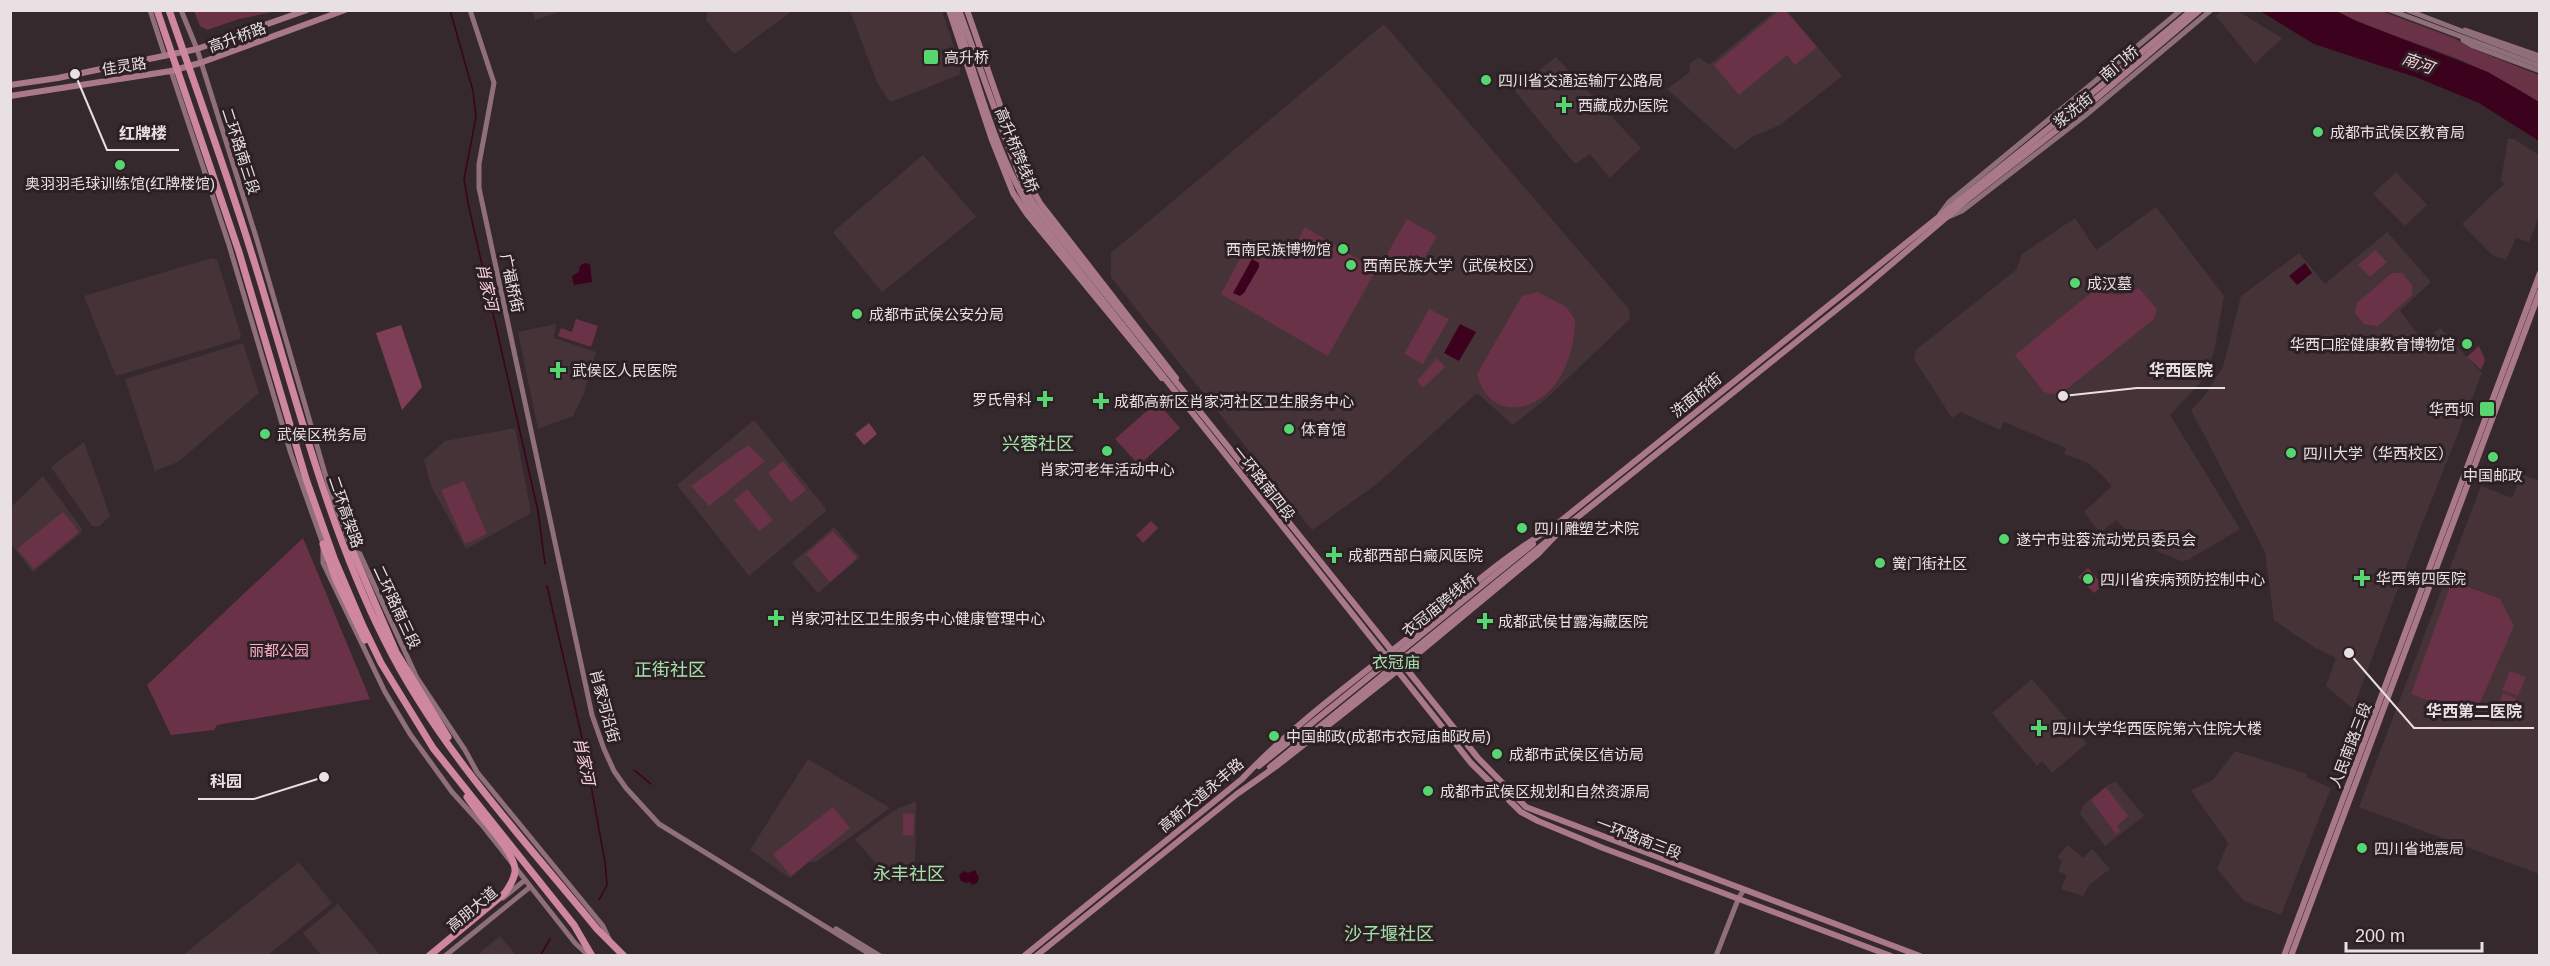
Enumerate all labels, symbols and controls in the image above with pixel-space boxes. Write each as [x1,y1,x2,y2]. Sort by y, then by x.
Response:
street label: 高升桥路 [206,19,268,55]
street label: 南门桥 [2096,42,2142,84]
marker: 高升桥 [922,48,940,66]
place label: 高升桥 [944,49,989,66]
water label: 南河 [2400,50,2439,77]
street label: 佳灵路 [100,54,148,78]
place label: 四川省交通运输厅公路局 [1498,72,1663,89]
marker: 四川省交通运输厅公路局 [1479,73,1493,87]
street label: 浆洗街 [2050,89,2096,131]
marker: 西藏成办医院 [1555,96,1573,114]
place label: 西藏成办医院 [1578,97,1668,114]
street label: 高升桥跨线桥 [992,105,1042,195]
street label: 二环路南三段 [219,106,263,196]
callout: 红牌楼 [107,116,179,150]
place label: 成都市武侯区教育局 [2330,124,2465,141]
text: 红牌楼 [119,125,167,142]
marker: 成都市武侯区教育局 [2311,125,2325,139]
marker: 奥羽羽毛球训练馆(红牌楼馆) [113,158,127,172]
place label: 奥羽羽毛球训练馆(红牌楼馆) [25,175,215,192]
place label: 西南民族博物馆 [1226,241,1331,258]
marker: 西南民族博物馆 [1336,242,1350,256]
street label: 广福桥街 [497,252,527,314]
place label: 西南民族大学（武侯校区） [1363,257,1543,274]
marker: 西南民族大学（武侯校区） [1344,258,1358,272]
water label: 肖家河 [473,262,501,315]
place label: 成汉墓 [2087,275,2132,292]
marker: 成汉墓 [2068,276,2082,290]
place label: 成都市武侯公安分局 [869,306,1004,323]
marker: 成都市武侯公安分局 [850,307,864,321]
place label: 华西口腔健康教育博物馆 [2290,336,2455,353]
marker: 华西口腔健康教育博物馆 [2460,337,2474,351]
callout: 华西医院 [2137,354,2225,388]
marker: 武侯区人民医院 [549,361,567,379]
text: 华西医院 [2149,361,2213,379]
place label: 武侯区人民医院 [572,362,677,379]
street label: 洗面桥街 [1667,370,1725,420]
marker: 罗氏骨科 [1036,390,1054,408]
place label: 罗氏骨科 [972,391,1032,408]
marker: 成都高新区肖家河社区卫生服务中心 [1092,392,1110,410]
place label: 成都高新区肖家河社区卫生服务中心 [1114,393,1354,410]
marker: 华西坝 [2478,400,2496,418]
place label: 华西坝 [2429,401,2474,418]
place label: 体育馆 [1301,421,1346,438]
marker: 体育馆 [1282,422,1296,436]
place label: 武侯区税务局 [277,426,367,443]
marker: 武侯区税务局 [258,427,272,441]
district label: 兴蓉社区 [1002,434,1074,454]
street label: 一环路南四段 [1230,442,1298,524]
marker: 肖家河老年活动中心 [1100,444,1114,458]
place label: 四川大学（华西校区） [2303,445,2453,462]
marker: 四川大学（华西校区） [2284,446,2298,460]
marker: 中国邮政 [2486,450,2500,464]
place label: 肖家河老年活动中心 [1039,461,1175,478]
place label: 中国邮政 [2463,467,2523,484]
street label: 二环高架路 [326,474,366,550]
place label: 四川雕塑艺术院 [1534,520,1639,537]
marker: 四川雕塑艺术院 [1515,521,1529,535]
place label: 遂宁市驻蓉流动党员委员会 [2016,531,2196,548]
marker: 遂宁市驻蓉流动党员委员会 [1997,532,2011,546]
marker: 成都西部白癜风医院 [1325,546,1343,564]
place label: 成都西部白癜风医院 [1348,547,1483,564]
place label: 黉门街社区 [1892,555,1967,572]
marker: 黉门街社区 [1873,556,1887,570]
street label: 二环路南三段 [370,563,424,651]
marker: 华西第四医院 [2353,569,2371,587]
street label: 衣冠庙跨线桥 [1399,570,1479,640]
place label: 华西第四医院 [2376,570,2466,587]
place label: 四川省疾病预防控制中心 [2100,571,2265,588]
marker: 四川省疾病预防控制中心 [2081,572,2095,586]
marker: 肖家河社区卫生服务中心健康管理中心 [767,609,785,627]
place label: 肖家河社区卫生服务中心健康管理中心 [790,610,1045,627]
marker: 成都武侯甘露海藏医院 [1476,612,1494,630]
place label: 成都武侯甘露海藏医院 [1498,613,1648,630]
park label: 丽都公园 [249,642,309,659]
district label: 衣冠庙 [1372,654,1420,671]
district label: 正街社区 [634,660,706,680]
street label: 肖家河沿街 [587,668,623,744]
callout: 华西第二医院 [2414,694,2534,728]
street label: 人民南路三段 [2326,700,2374,790]
text: 华西第二医院 [2426,702,2522,720]
marker: 四川大学华西医院第六住院大楼 [2030,719,2048,737]
place label: 四川大学华西医院第六住院大楼 [2052,720,2262,737]
place label: 中国邮政(成都市衣冠庙邮政局) [1286,728,1491,745]
marker: 中国邮政(成都市衣冠庙邮政局) [1267,729,1281,743]
water label: 肖家河 [571,736,598,789]
place label: 成都市武侯区信访局 [1509,746,1644,763]
marker: 成都市武侯区信访局 [1490,747,1504,761]
street label: 高新大道永丰路 [1155,755,1247,835]
callout: 科园 [198,765,254,799]
text: 科园 [210,773,242,790]
place label: 成都市武侯区规划和自然资源局 [1440,783,1650,800]
marker: 成都市武侯区规划和自然资源局 [1421,784,1435,798]
street label: 一环路南三段 [1594,814,1684,862]
place label: 四川省地震局 [2374,840,2464,857]
marker: 四川省地震局 [2355,841,2369,855]
district label: 永丰社区 [873,864,945,884]
street label: 高朋大道 [444,883,500,935]
scale bar [2346,915,2482,953]
district label: 沙子堰社区 [1344,924,1434,944]
text: 200 m [2355,926,2405,946]

